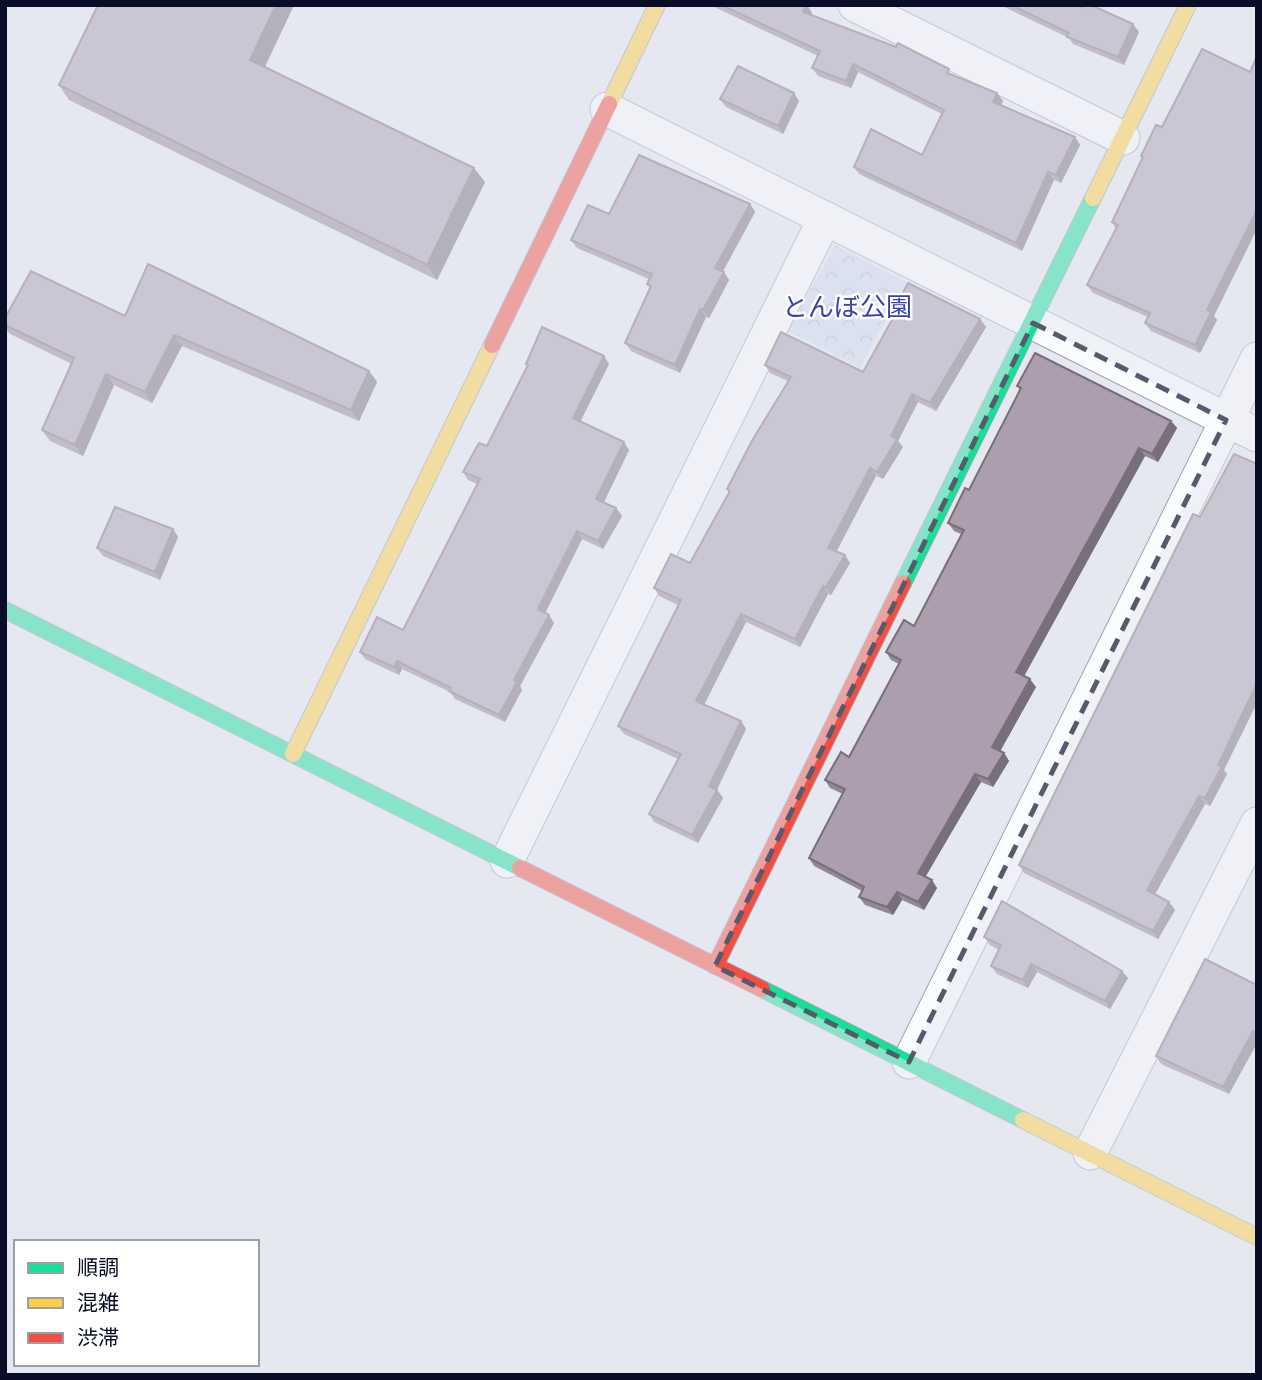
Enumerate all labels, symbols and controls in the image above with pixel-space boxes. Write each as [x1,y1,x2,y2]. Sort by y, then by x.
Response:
park label: とんぼ公園 [782,291,912,323]
legend [14,1240,259,1366]
text: 順調 [77,1255,119,1280]
text: 混雑 [77,1290,119,1315]
text: 渋滞 [77,1325,119,1350]

